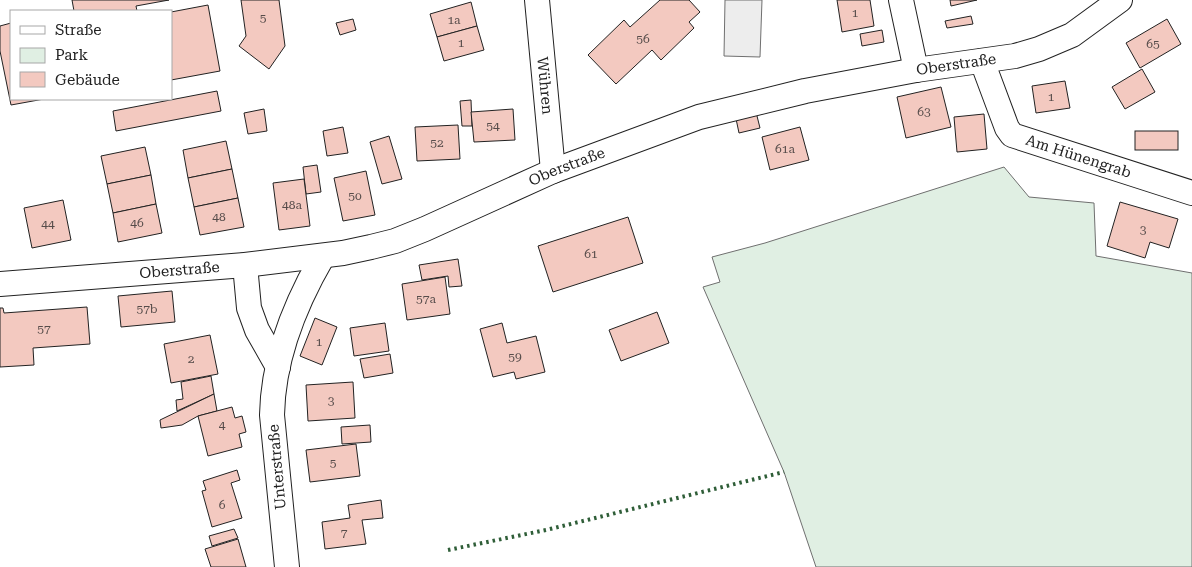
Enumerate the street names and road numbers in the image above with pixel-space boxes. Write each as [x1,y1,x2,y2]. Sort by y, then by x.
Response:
street label: Oberstraße [915,50,997,79]
street label: Wühren [533,56,557,116]
street label: Am Hünengrab [1024,131,1134,182]
street label: Oberstraße [526,144,607,190]
street label: Oberstraße [139,258,220,282]
street label: Unterstraße [264,424,290,510]

